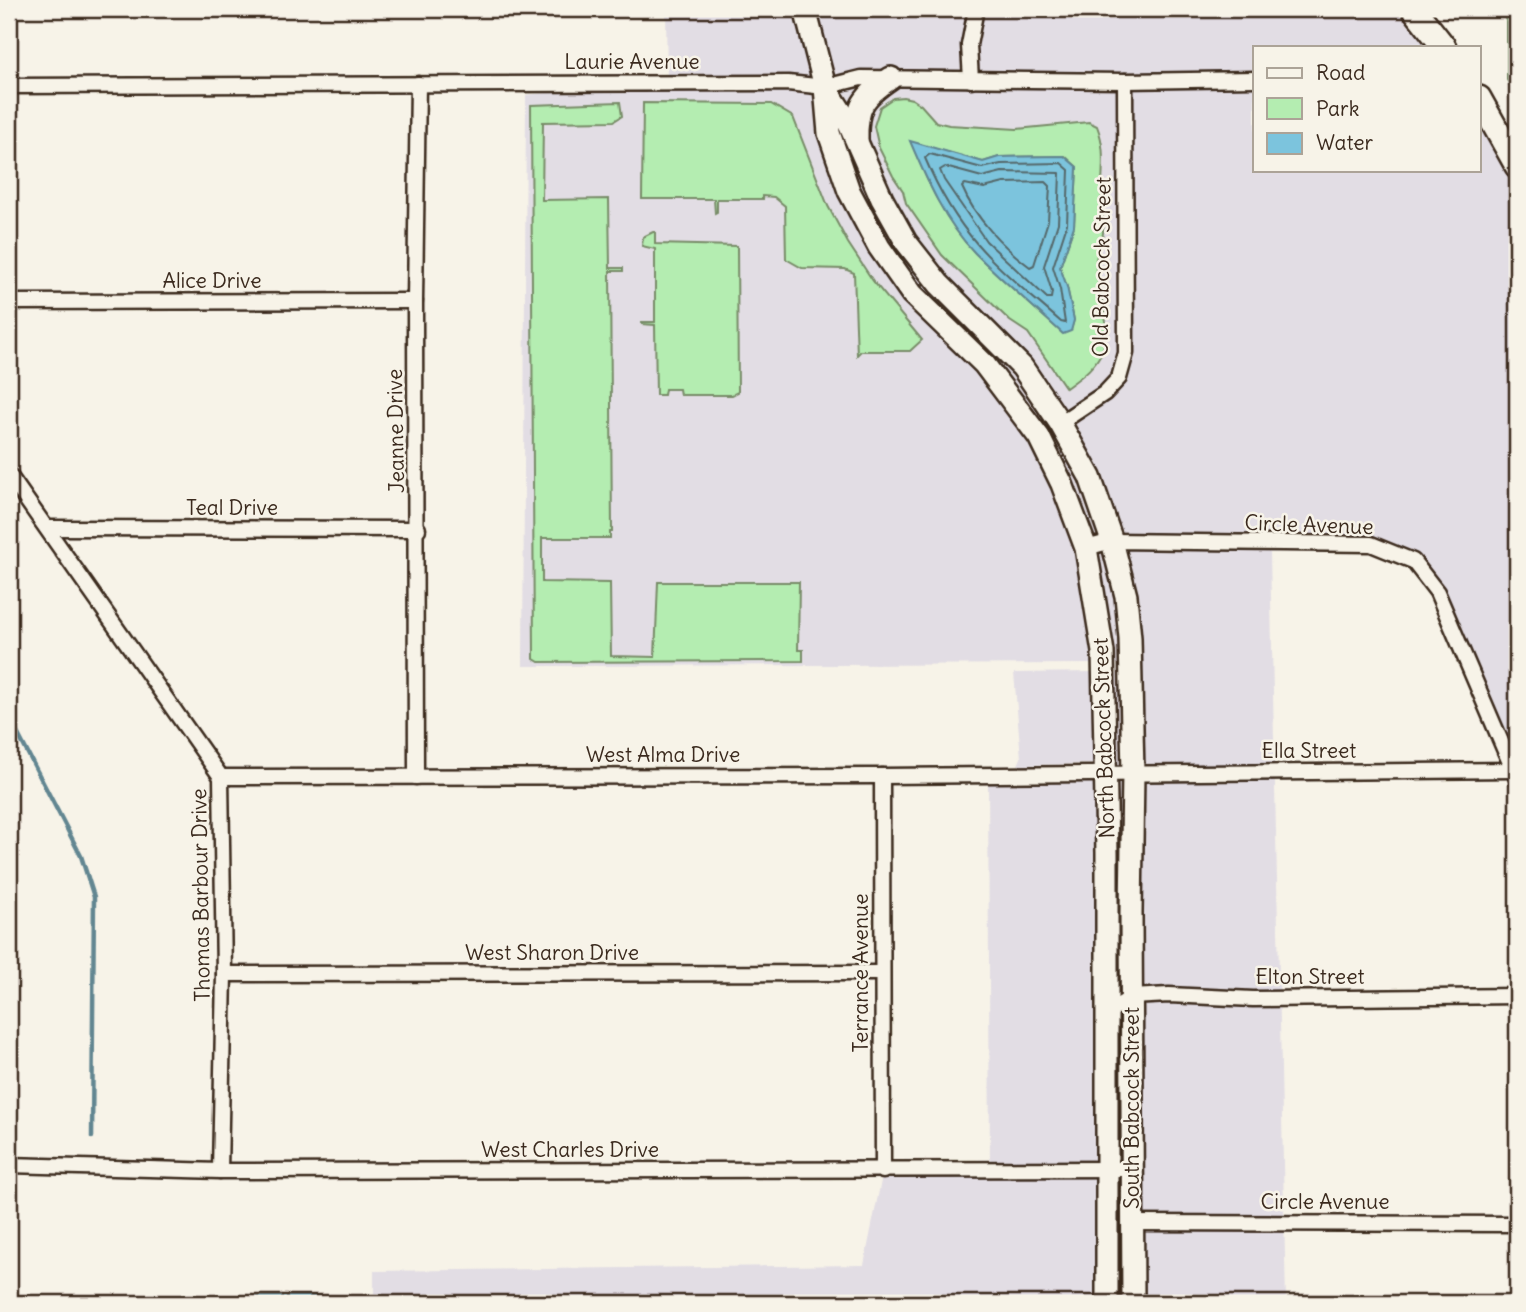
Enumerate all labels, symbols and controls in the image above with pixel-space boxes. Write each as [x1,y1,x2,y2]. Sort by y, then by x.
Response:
legend [1253,46,1480,172]
street label: Laurie Avenue [564,48,700,75]
text: Road [1316,59,1365,86]
text: Park [1316,95,1359,122]
text: Water [1316,129,1374,156]
street label: Old Babcock Street [1086,177,1117,357]
street label: Alice Drive [162,267,262,294]
street label: Jeanne Drive [381,369,410,493]
street label: Teal Drive [186,494,278,521]
street label: Circle Avenue [1244,509,1374,540]
street label: North Babcock Street [1087,637,1120,839]
street label: Ella Street [1262,737,1356,764]
street label: West Alma Drive [586,741,740,768]
street label: Thomas Barbour Drive [185,788,216,1002]
street label: Terrance Avenue [847,894,874,1052]
street label: West Sharon Drive [465,939,639,966]
street label: Elton Street [1255,963,1365,990]
street label: South Babcock Street [1118,1007,1145,1209]
street label: West Charles Drive [481,1136,659,1163]
street label: Circle Avenue [1260,1188,1390,1215]

